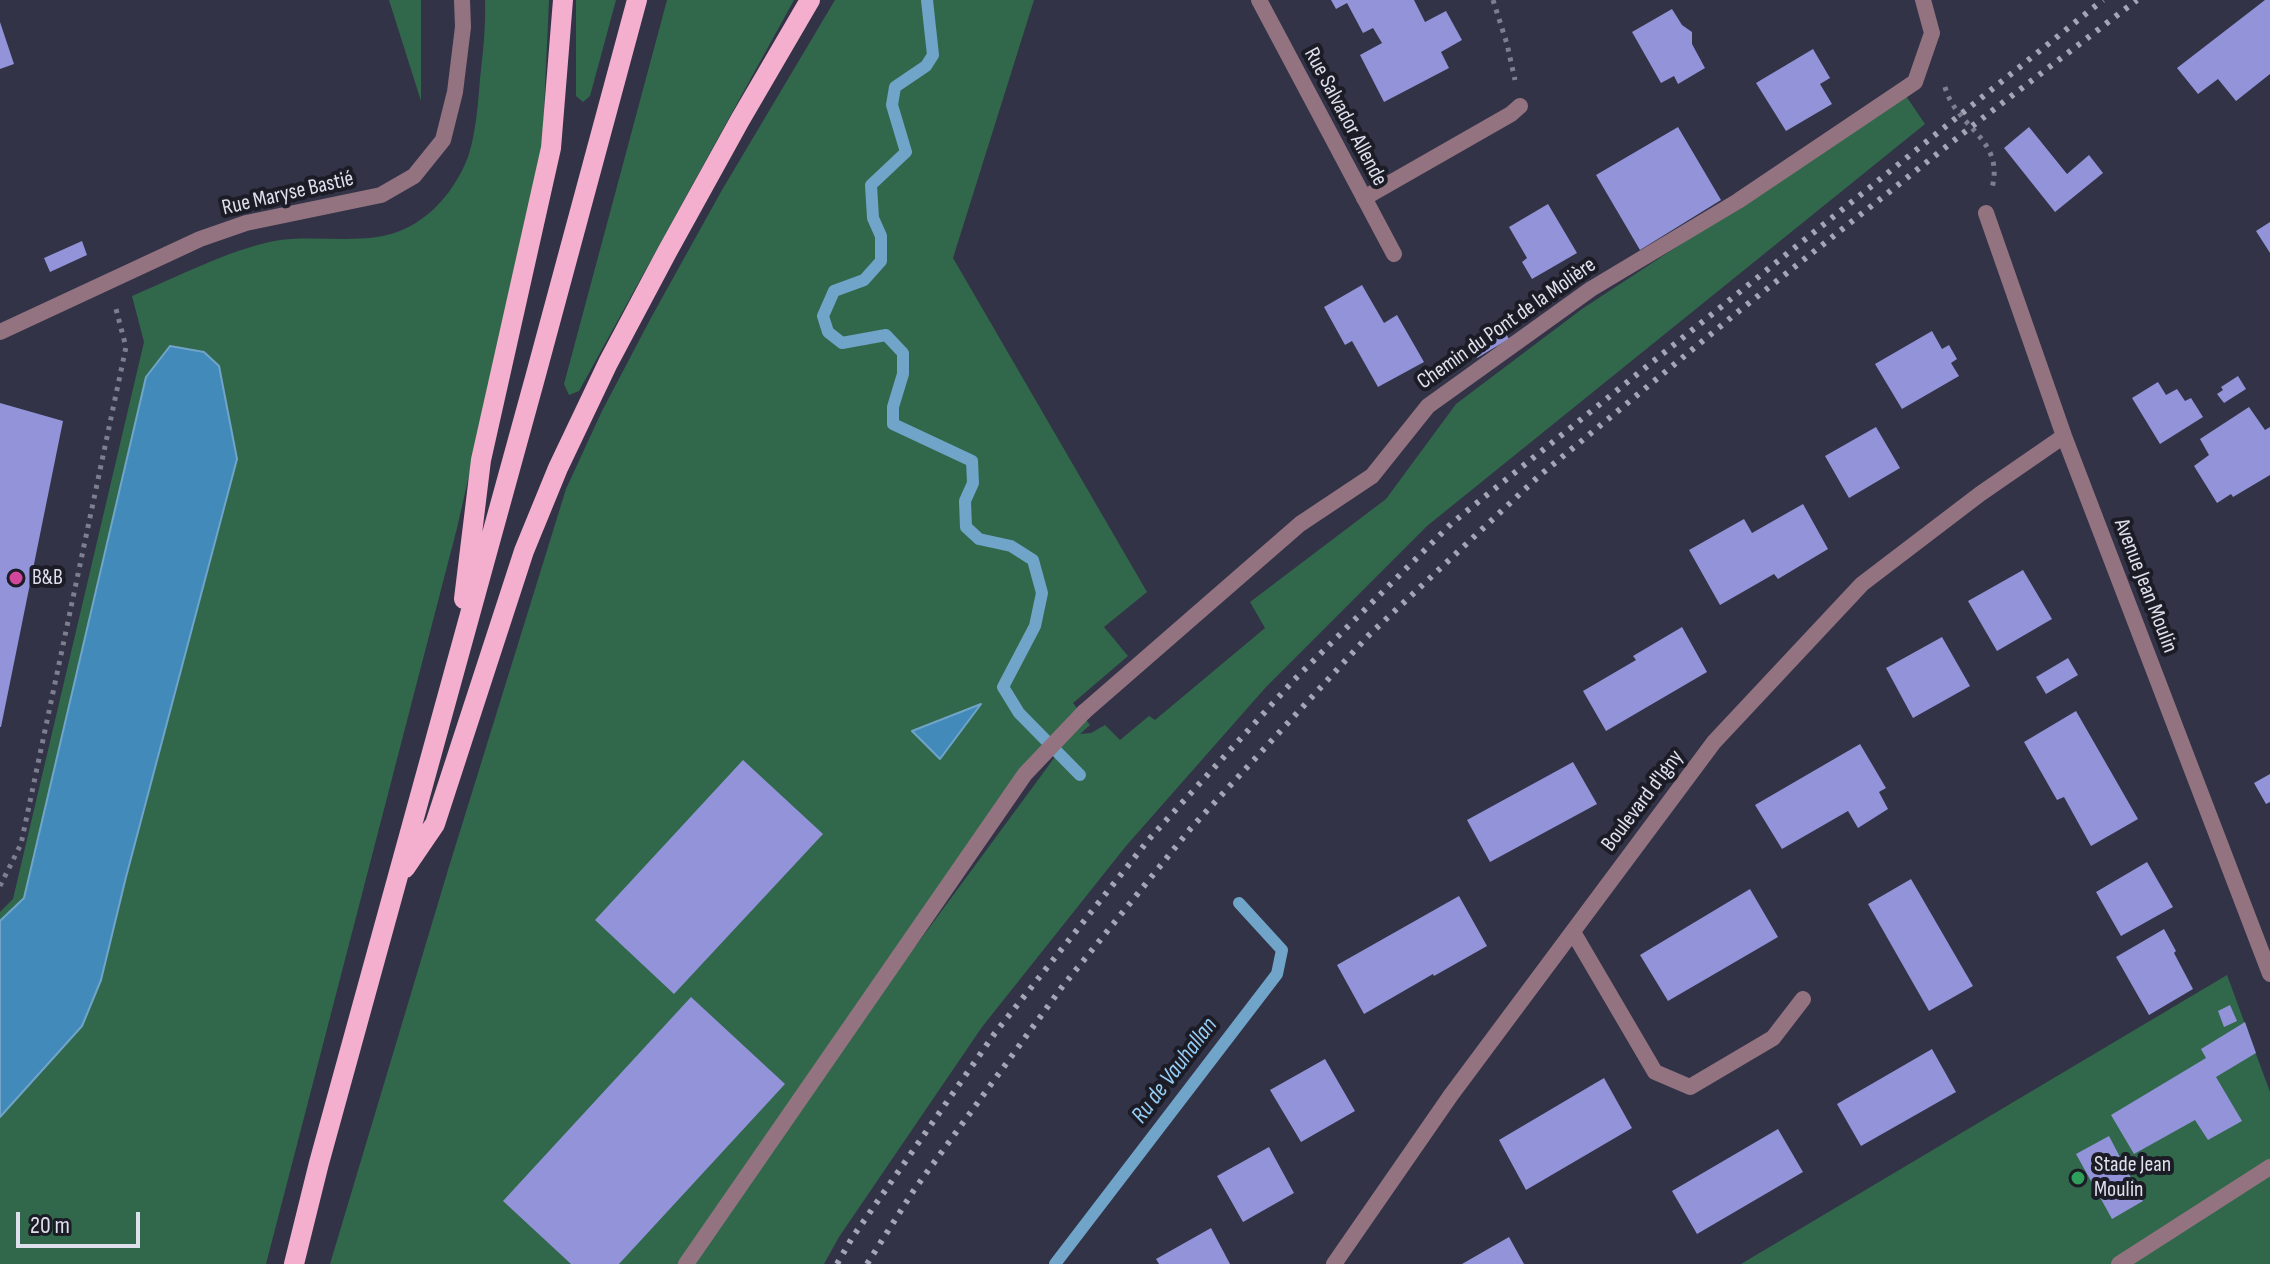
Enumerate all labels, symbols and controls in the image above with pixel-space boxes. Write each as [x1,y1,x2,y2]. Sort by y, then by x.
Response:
street label: Rue Salvador Allende [1298,43,1392,191]
street label: Rue Maryse Bastié [220,166,356,222]
street label: Chemin du Pont de la Molière [1413,252,1601,396]
street label: Avenue Jean Moulin [2107,515,2183,657]
place label: B&B [32,565,63,591]
marker: B&B [7,569,25,587]
street label: Boulevard d'Igny [1596,745,1690,857]
water label: Ru de Vauhallan [1126,1012,1224,1130]
place label: Stade Jean Moulin [2094,1152,2171,1204]
marker: Stade Jean Moulin [2069,1169,2087,1187]
scale bar [20,1196,144,1246]
text: 20 m [30,1211,70,1240]

